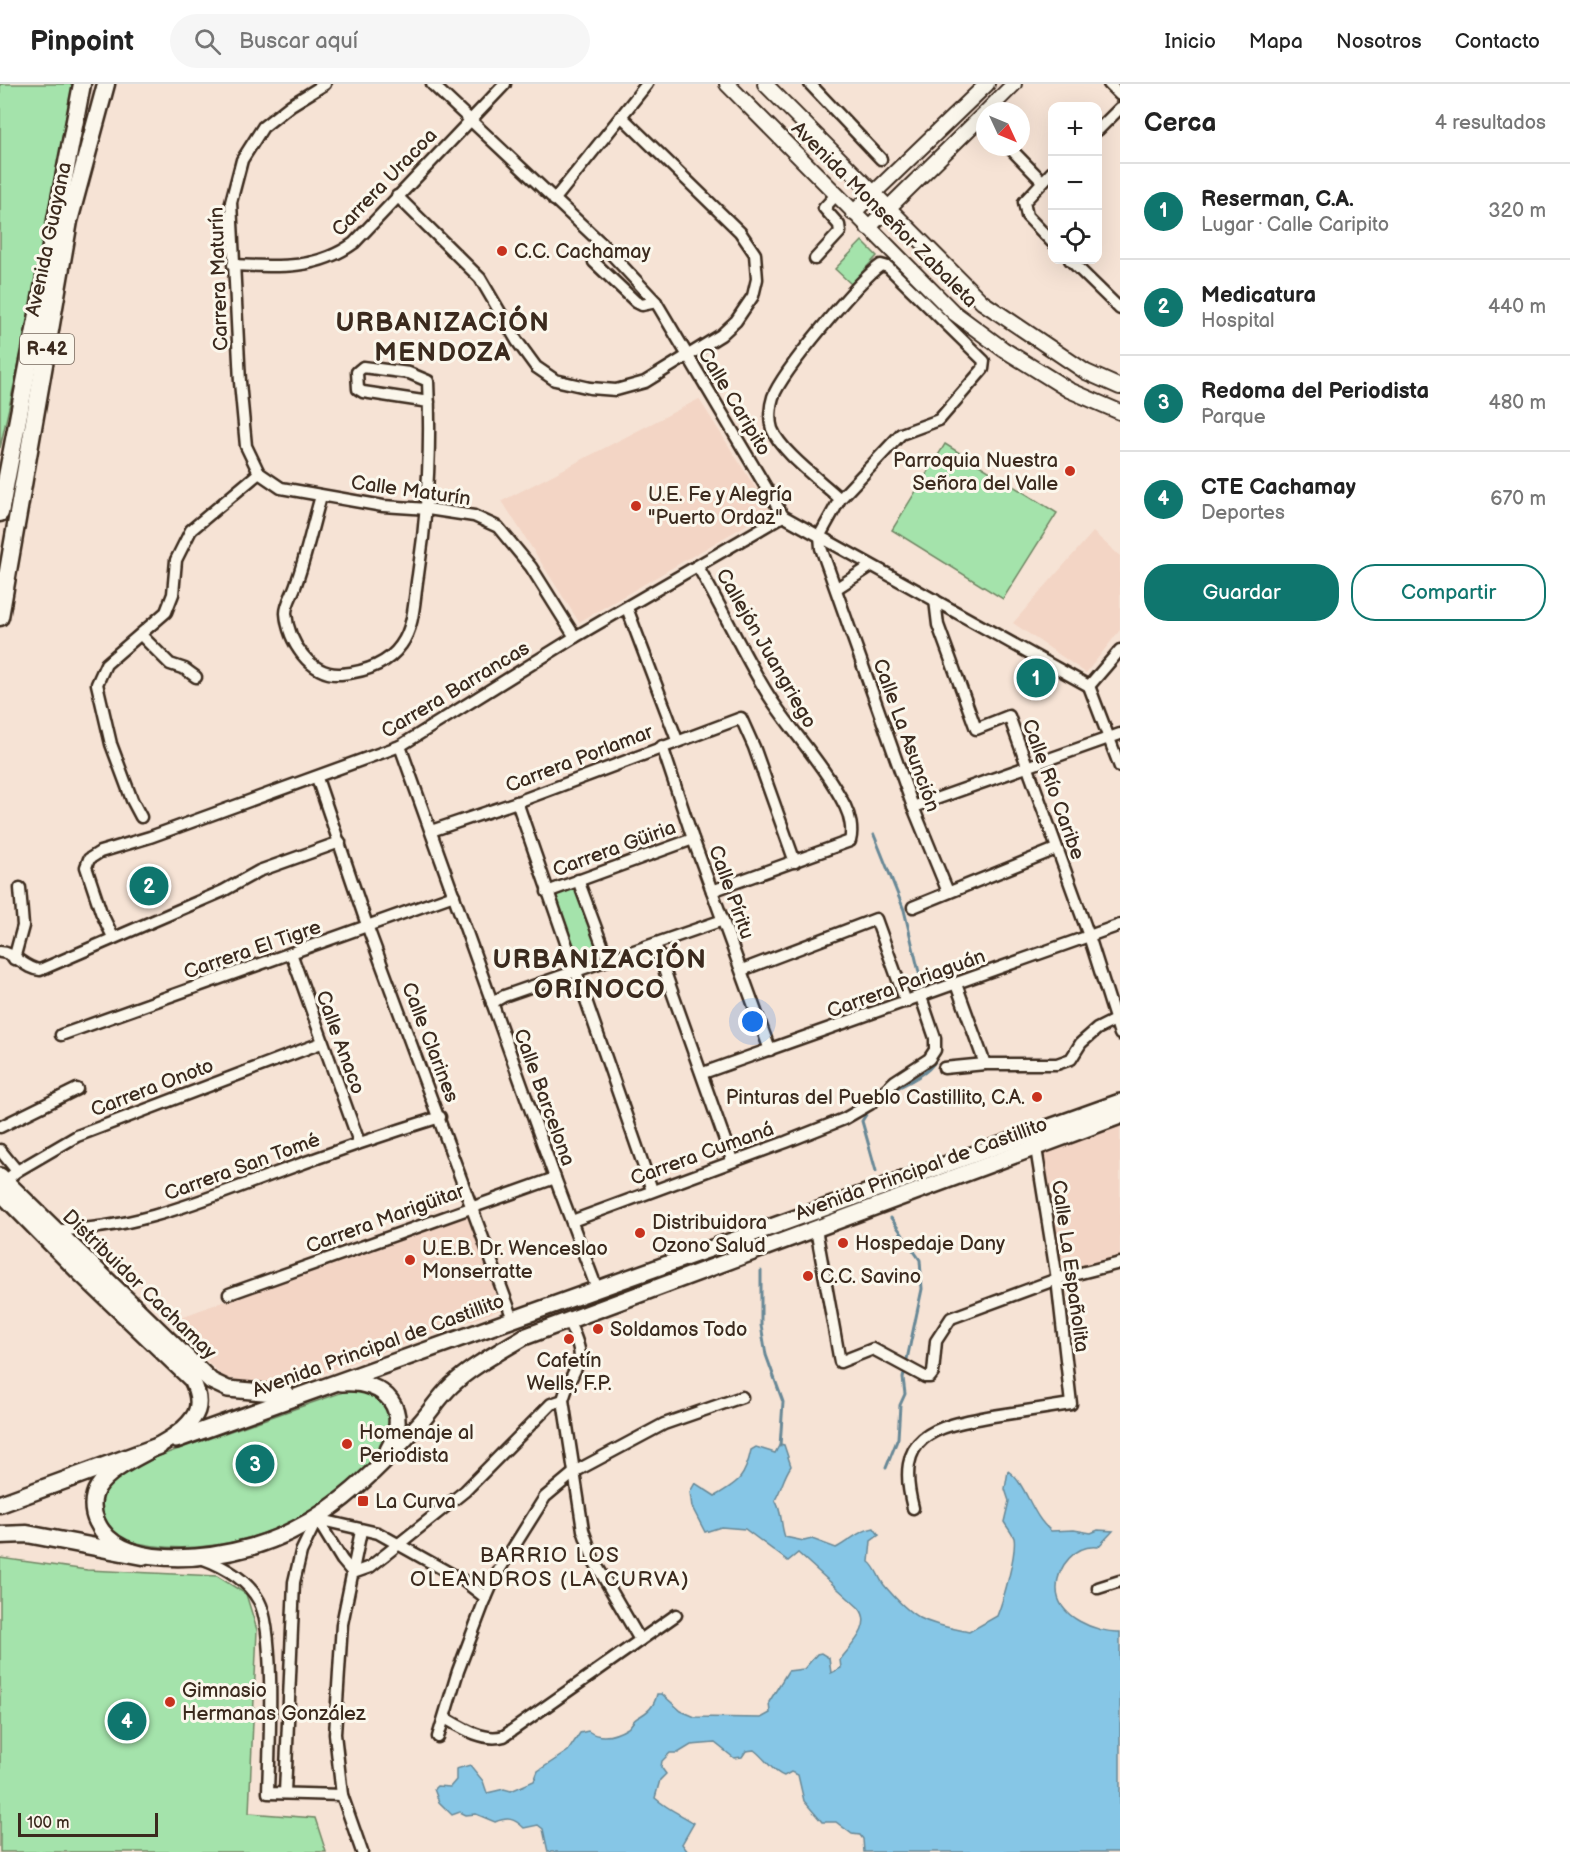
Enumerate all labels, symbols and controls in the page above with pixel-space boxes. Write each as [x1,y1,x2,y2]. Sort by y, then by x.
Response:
search box [170,14,590,68]
text: Pinpoint [30,25,134,58]
icon: search [191,25,224,58]
text: Buscar aquí [239,28,358,55]
text: Inicio [1165,29,1216,54]
text: Mapa [1249,29,1303,54]
text: Nosotros [1336,29,1422,54]
text: Contacto [1455,29,1540,54]
north arrow [976,102,1030,156]
map controls [1048,102,1102,264]
button: + [1048,102,1102,156]
text: Cerca [1144,108,1216,139]
text: 4 resultados [1435,111,1546,135]
street label: Avenida Monseñor Zabaleta [786,117,982,313]
street label: Carrera Uracoa [327,124,442,242]
button: − [1048,156,1102,210]
street label: Avenida Guayana [21,160,77,318]
text: Reserman, C.A. [1201,186,1354,213]
text: 1 [1159,199,1168,223]
text: 320 m [1488,199,1546,223]
street label: Carrera Maturín [204,207,234,351]
button: locate [1048,210,1102,264]
text: Lugar · Calle Caripito [1201,213,1389,237]
place label: C.C. Cachamay [514,240,651,264]
marker: C.C. Cachamay [495,244,509,258]
text: Medicatura [1201,282,1316,309]
text: 2 [1158,295,1169,319]
text: 440 m [1488,295,1546,319]
district label: URBANIZACIÓN MENDOZA [336,305,550,369]
text: Hospital [1201,309,1274,333]
road number: R-42 [20,334,74,364]
street label: Calle Caripito [692,343,776,460]
text: Redoma del Periodista [1201,378,1429,405]
text: 3 [1158,391,1169,415]
text: 480 m [1488,391,1546,415]
text: Parque [1201,405,1266,429]
place label: Parroquia Nuestra Señora del Valle [893,449,1058,496]
marker: Parroquia Nuestra Señora del Valle [1063,464,1077,478]
street label: Calle Maturín [349,471,472,511]
text: CTE Cachamay [1201,474,1356,501]
place label: U.E. Fe y Alegría "Puerto Ordaz" [648,483,792,530]
text: 4 [1158,487,1169,511]
text: 670 m [1490,487,1546,511]
marker: U.E. Fe y Alegría "Puerto Ordaz" [629,499,643,513]
text: Deportes [1201,501,1285,525]
street label: Callejón Juangriego [711,564,822,733]
button: Guardar [1144,564,1339,621]
button: Compartir [1351,564,1546,621]
street label: Carrera Barrancas [377,636,534,744]
street label: Calle La Asunción [867,656,945,815]
pin: 1 [1016,656,1056,700]
street label: Calle Río Caribe [1016,716,1090,863]
street label: Carrera Porlamar [502,719,657,798]
street label: Carrera Güiria [550,816,679,882]
street label: Calle Píritu [703,842,759,942]
pin: 2 [130,864,168,908]
street label: Carrera El Tigre [181,915,324,985]
district label: URBANIZACIÓN ORINOCO [493,942,707,1006]
street label: Carrera Pariaguán [824,944,989,1024]
street label: Calle Clarines [396,979,464,1106]
street label: Calle Anaco [310,987,370,1097]
your location [738,1007,767,1036]
street label: Calle Barcelona [508,1025,580,1169]
street label: Carrera Onoto [88,1054,217,1122]
place label: Pinturas del Pueblo Castillito, C.A. [726,1086,1025,1110]
marker: Pinturas del Pueblo Castillito, C.A. [1030,1090,1044,1104]
street label: Avenida Principal de Castillito [792,1112,1051,1226]
street label: Carrera Cumaná [627,1117,777,1191]
street label: Carrera San Tomé [161,1128,323,1206]
street label: Calle La Españolita [1046,1178,1094,1354]
street label: Carrera Marigüitar [303,1179,469,1259]
street label: Distribuidor Cachamay [57,1205,221,1365]
place label: Distribuidora Ozono Salud [652,1211,767,1258]
marker: Distribuidora Ozono Salud [633,1226,647,1240]
place label: Hospedaje Dany [855,1232,1005,1256]
marker: Hospedaje Dany [836,1236,850,1250]
place label: U.E.B. Dr. Wenceslao Monserratte [422,1237,608,1284]
marker: U.E.B. Dr. Wenceslao Monserratte [403,1253,417,1267]
place label: C.C. Savino [820,1265,921,1289]
marker: C.C. Savino [801,1269,815,1283]
street label: Avenida Principal de Castillito [249,1289,508,1403]
place label: Soldamos Todo [610,1318,747,1342]
marker: Soldamos Todo [591,1322,605,1336]
marker: Cafetín Wells, F.P. [562,1332,576,1346]
place label: Cafetín Wells, F.P. [526,1349,612,1396]
place label: Homenaje al Periodista [359,1421,474,1468]
marker: Homenaje al Periodista [340,1437,354,1451]
pin: 3 [236,1442,274,1486]
place label: La Curva [375,1490,456,1514]
marker: La Curva [356,1494,370,1508]
district label: BARRIO LOS OLEANDROS (LA CURVA) [410,1543,690,1592]
place label: Gimnasio Hermanas González [182,1679,366,1726]
marker: Gimnasio Hermanas González [163,1695,177,1709]
pin: 4 [108,1698,146,1744]
scale bar [18,1810,158,1838]
text: 100 m [27,1814,70,1833]

